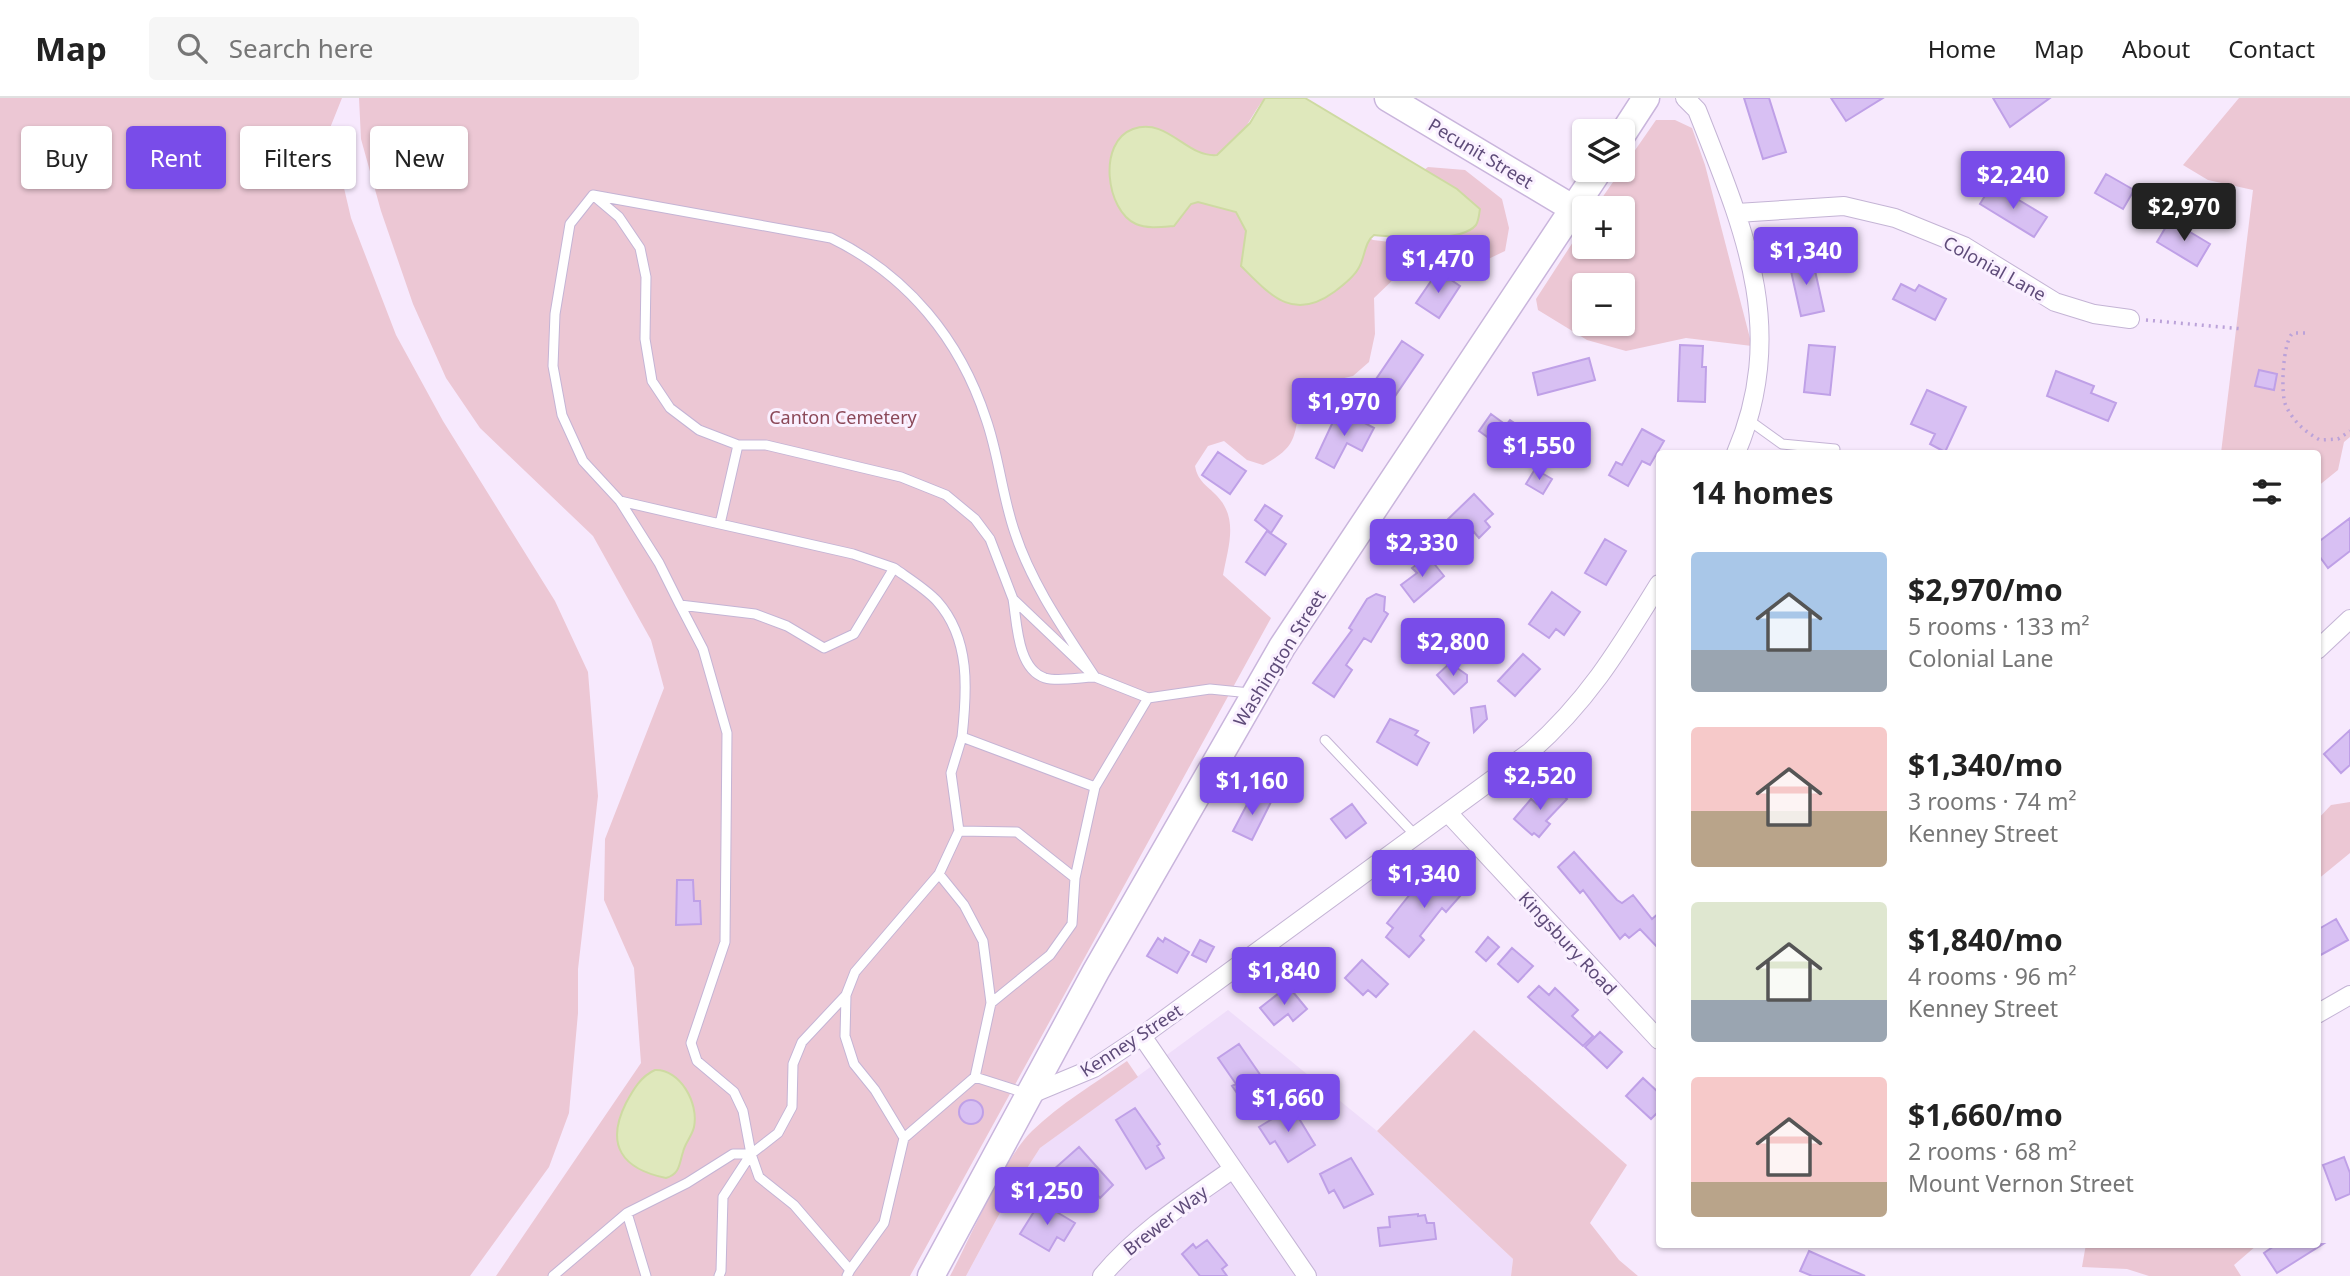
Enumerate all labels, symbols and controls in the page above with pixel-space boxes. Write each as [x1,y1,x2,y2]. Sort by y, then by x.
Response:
search box [149,17,639,80]
text: Map [35,26,107,71]
icon: search [173,29,211,67]
text: Search here [229,30,373,66]
text: Home [1928,32,1996,65]
text: Map [2034,32,2084,65]
text: About [2122,32,2190,65]
text: Contact [2228,32,2315,65]
street label: Pecunit Street [1424,112,1538,194]
map controls [1572,119,1635,336]
button: layers [1572,119,1635,182]
chip: Buy [21,126,112,189]
chip: Rent [126,126,226,189]
chip: Filters [240,126,356,189]
chip: New [370,126,468,189]
pin: $2,240 [1956,152,2070,211]
text: $2,240 [1977,158,2049,190]
pin: $2,970 [2127,184,2241,243]
text: $2,970 [2148,190,2220,222]
button: + [1572,196,1635,259]
pin: $1,340 [1749,228,1863,287]
street label: Colonial Lane [1939,230,2051,306]
text: $1,340 [1770,234,1842,266]
pin: $1,470 [1381,236,1495,295]
text: $1,470 [1402,242,1474,274]
button: − [1572,273,1635,336]
pin: $1,970 [1287,378,1401,438]
text: $1,970 [1308,385,1380,417]
park label: Canton Cemetery [769,405,918,429]
pin: $1,550 [1482,422,1596,482]
text: $1,550 [1503,429,1575,461]
text: 14 homes [1691,472,1834,513]
icon: filters [2248,473,2286,511]
pin: $2,330 [1365,519,1479,579]
text: $2,330 [1386,526,1458,558]
text: $2,970/mo [1908,569,2063,610]
icon: home [1747,580,1831,664]
street label: Washington Street [1227,585,1331,731]
text: 5 rooms · 133 m² [1908,610,2090,642]
pin: $2,800 [1396,618,1510,678]
text: $2,800 [1417,625,1489,657]
text: Colonial Lane [1908,642,2053,674]
text: $1,340/mo [1908,744,2063,785]
pin: $2,520 [1483,752,1597,812]
icon: home [1747,755,1831,839]
pin: $1,160 [1195,758,1309,817]
text: $2,520 [1504,759,1576,791]
text: $1,160 [1216,764,1288,796]
text: 3 rooms · 74 m² [1908,785,2077,817]
text: Kenney Street [1908,817,2058,849]
pin: $1,340 [1367,850,1481,910]
text: $1,340 [1388,857,1460,889]
street label: Kingsbury Road [1514,886,1622,1000]
text: $1,840/mo [1908,919,2063,960]
icon: home [1747,930,1831,1014]
pin: $1,840 [1227,948,1341,1007]
text: $1,840 [1248,954,1320,986]
text: 4 rooms · 96 m² [1908,960,2077,992]
text: Kenney Street [1908,992,2058,1024]
street label: Kenney Street [1075,998,1187,1082]
pin: $1,660 [1231,1074,1345,1134]
text: $1,660 [1252,1081,1324,1113]
text: $1,660/mo [1908,1094,2063,1135]
icon: home [1747,1105,1831,1189]
text: 2 rooms · 68 m² [1908,1135,2077,1167]
text: Mount Vernon Street [1908,1167,2134,1199]
pin: $1,250 [990,1168,1104,1227]
text: $1,250 [1011,1174,1083,1206]
street label: Brewer Way [1118,1179,1213,1260]

